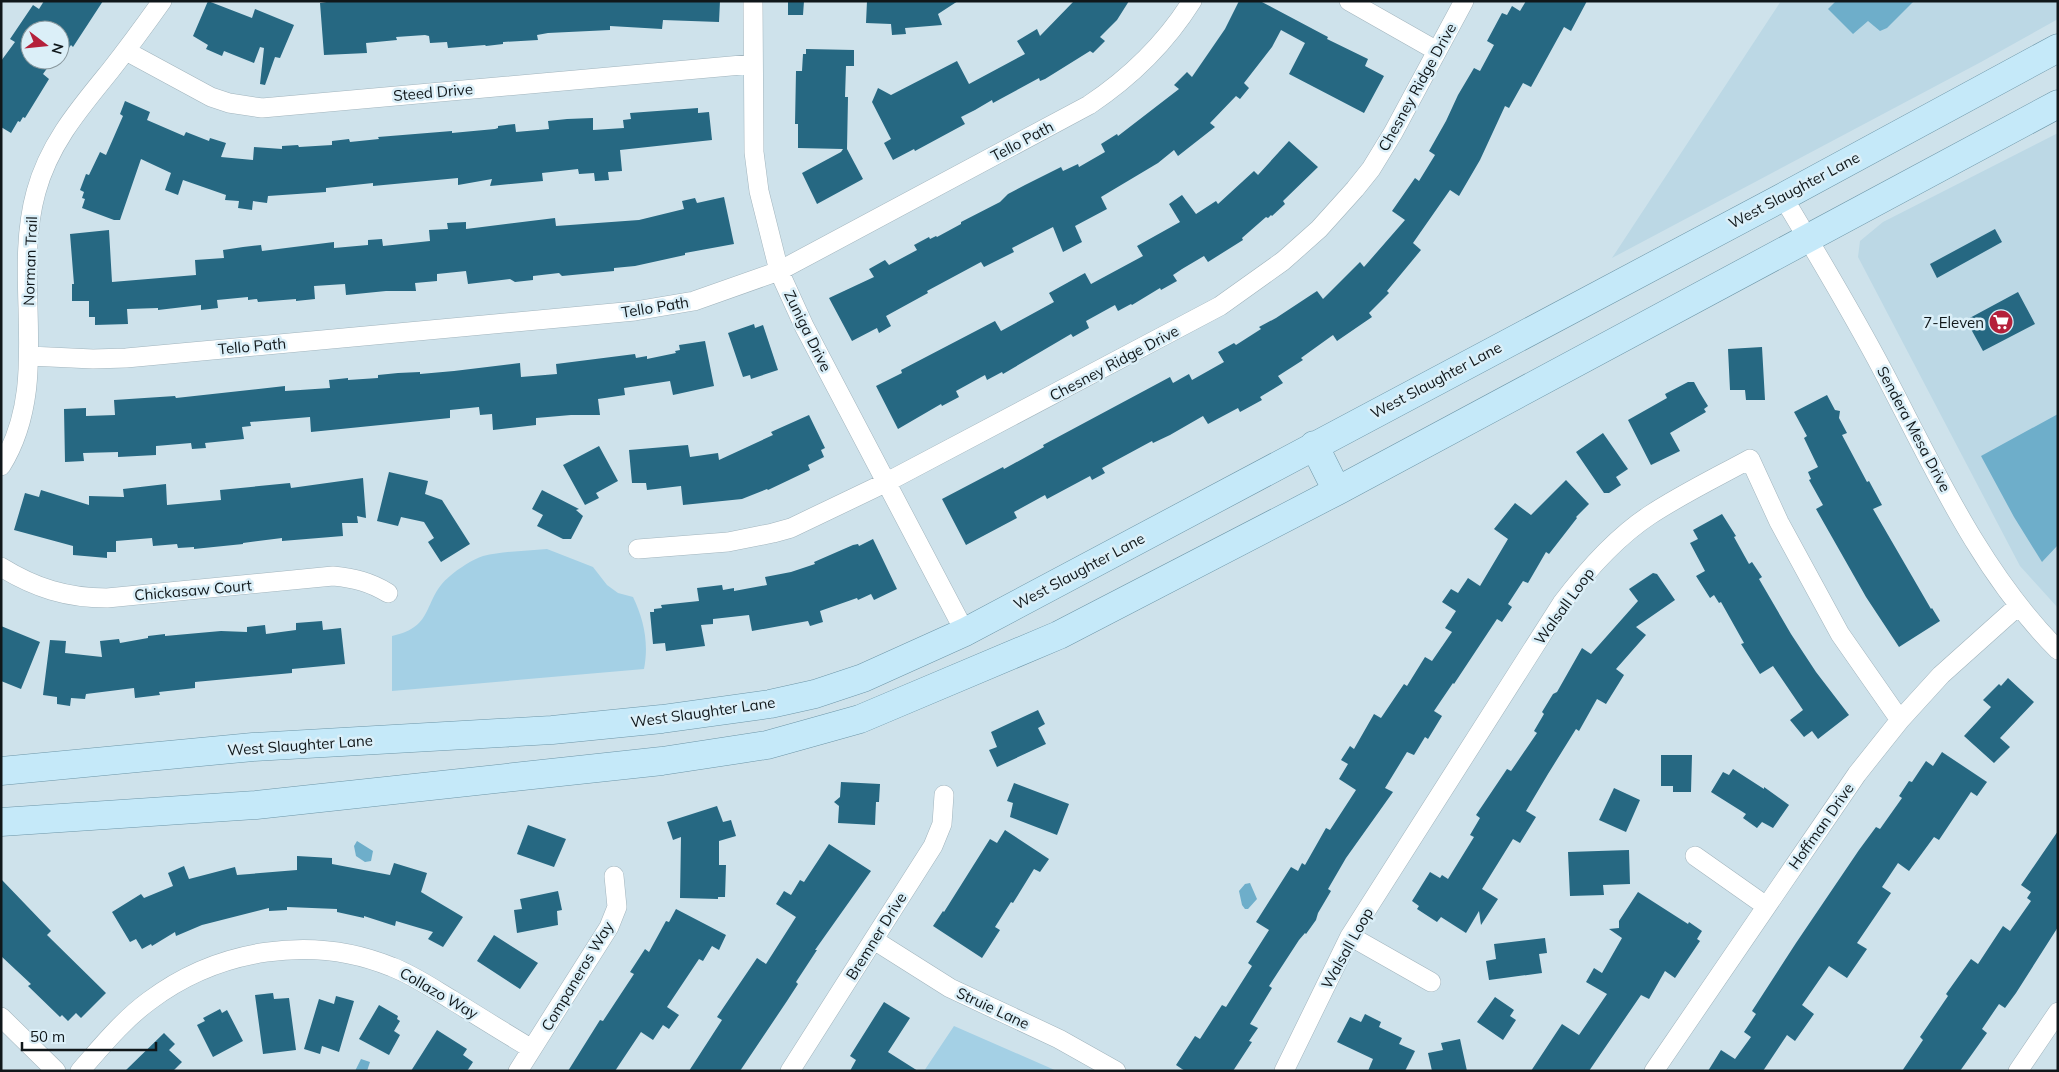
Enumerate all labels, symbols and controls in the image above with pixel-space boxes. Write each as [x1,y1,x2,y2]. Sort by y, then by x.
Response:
north arrow [20,20,70,70]
street label: Chesney Ridge Drive [1374,20,1460,154]
text: N [47,41,68,56]
street label: Steed Drive [392,79,474,105]
street label: Tello Path [987,117,1057,165]
street label: West Slaughter Lane [1725,147,1863,233]
street label: Norman Trail [19,216,41,306]
street label: Zuniga Drive [780,287,836,375]
street label: Tello Path [620,292,690,322]
supermarket icon: 7-Eleven [1988,309,2014,335]
place label: 7-Eleven [1923,313,1984,332]
street label: Chesney Ridge Drive [1046,321,1182,405]
street label: Tello Path [217,334,287,358]
street label: West Slaughter Lane [1367,337,1505,423]
street label: Sendera Mesa Drive [1873,363,1955,495]
street label: West Slaughter Lane [1010,528,1148,614]
street label: Walsall Loop [1530,564,1598,648]
street label: Chickasaw Court [133,575,253,605]
street label: West Slaughter Lane [630,692,776,732]
street label: West Slaughter Lane [227,730,373,760]
street label: Hoffman Drive [1784,779,1858,873]
street label: Bremner Drive [842,889,910,983]
street label: Walsall Loop [1317,904,1377,992]
street label: Companeros Way [537,918,617,1034]
street label: Collazo Way [396,963,482,1023]
street label: Struie Lane [953,983,1033,1033]
scale bar [22,1020,156,1052]
text: 50 m [30,1027,65,1046]

